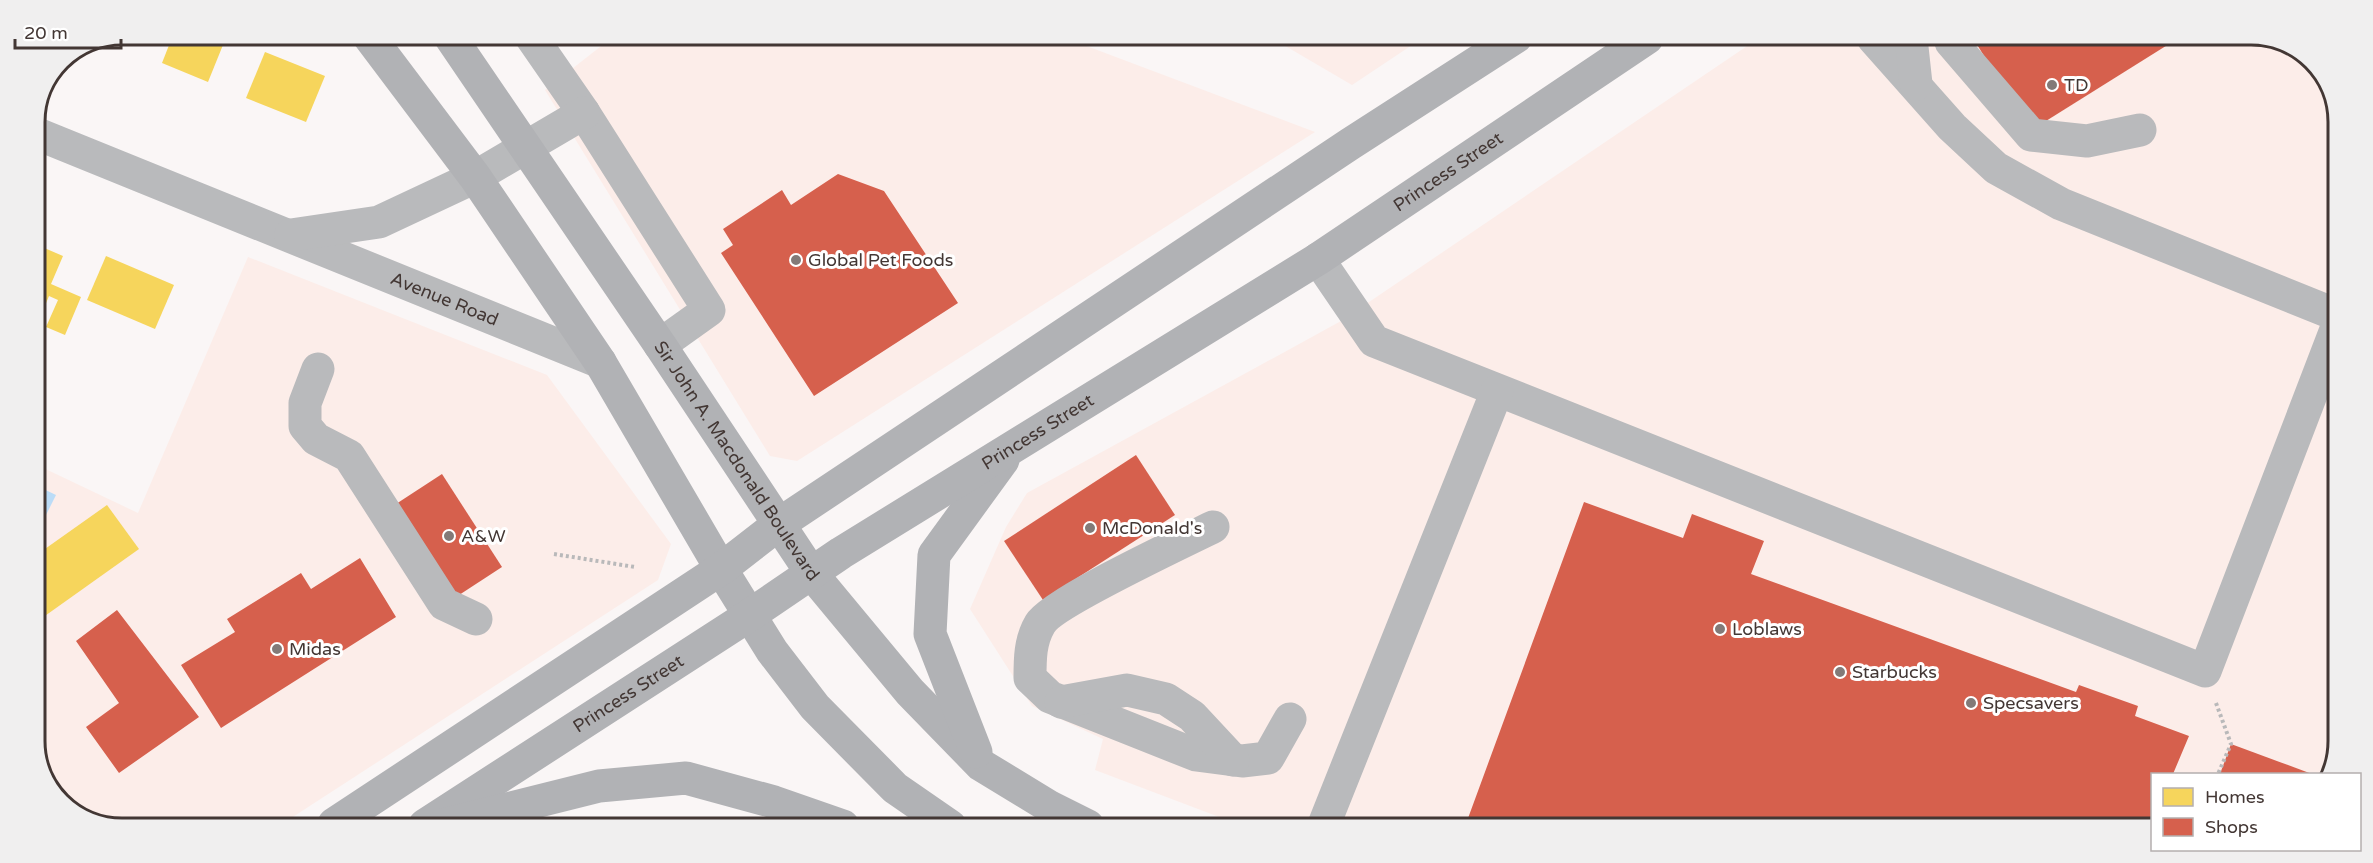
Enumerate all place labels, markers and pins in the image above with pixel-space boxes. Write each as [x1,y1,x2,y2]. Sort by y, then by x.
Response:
place label: TD [2064,74,2088,96]
marker: TD [2045,78,2059,92]
place label: Global Pet Foods [808,249,953,271]
marker: Global Pet Foods [789,253,803,267]
place label: McDonald's [1102,517,1202,539]
marker: McDonald's [1083,521,1097,535]
place label: A&W [461,525,506,547]
marker: A&W [442,529,456,543]
place label: Loblaws [1732,618,1802,640]
marker: Loblaws [1713,622,1727,636]
place label: Midas [289,638,341,660]
marker: Midas [270,642,284,656]
place label: Starbucks [1852,661,1937,683]
marker: Starbucks [1833,665,1847,679]
place label: Specsavers [1983,692,2079,714]
marker: Specsavers [1964,696,1978,710]

